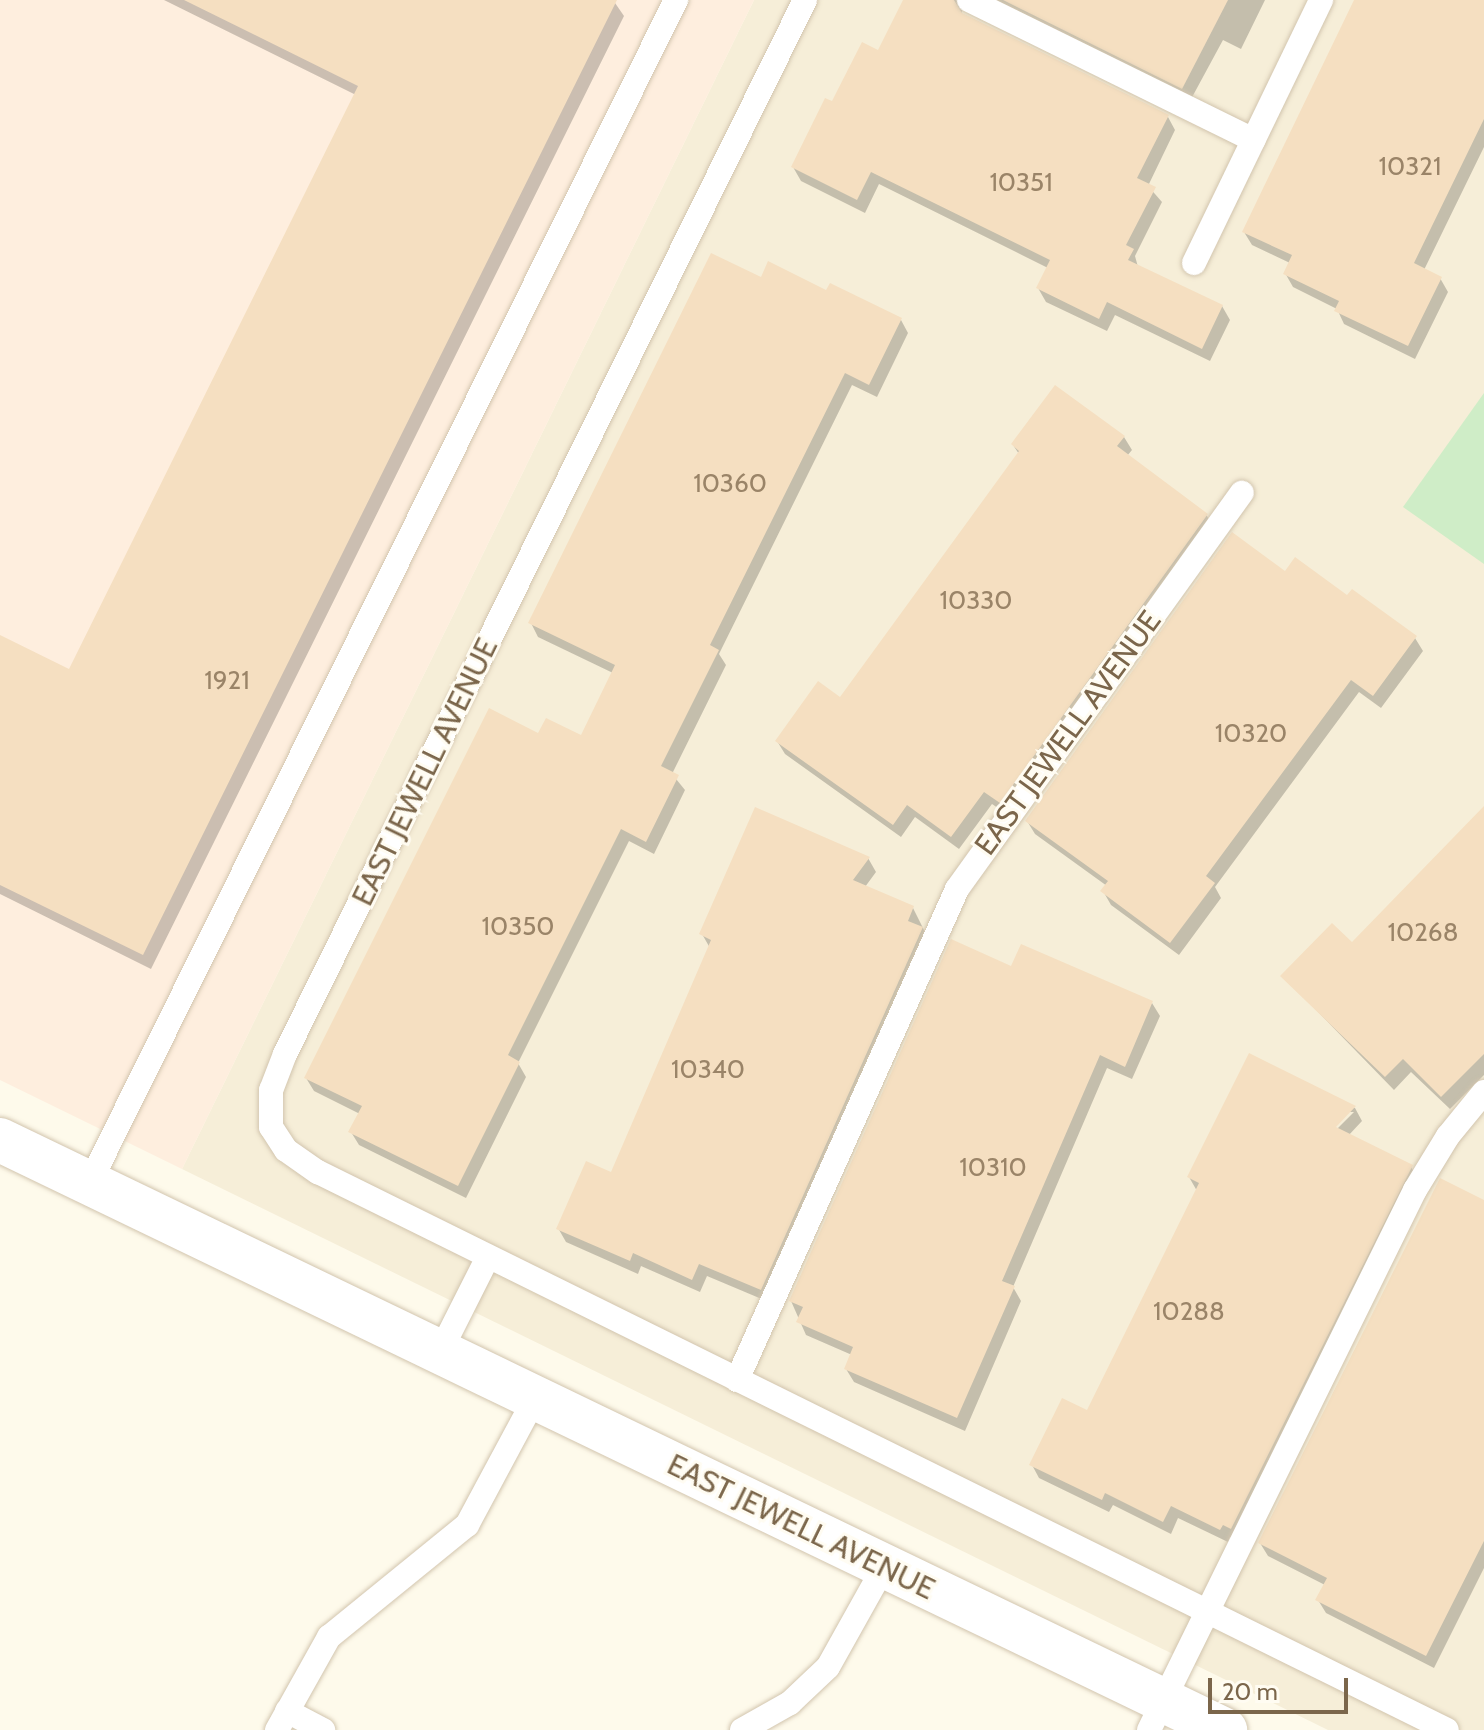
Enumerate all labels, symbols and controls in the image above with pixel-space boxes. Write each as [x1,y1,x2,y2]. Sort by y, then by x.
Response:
house number: 10321 [1379,151,1441,183]
house number: 10351 [989,167,1053,199]
house number: 10360 [693,468,767,500]
house number: 10330 [940,585,1012,617]
street label: EAST JEWELL AVENUE [967,604,1169,862]
street label: EAST JEWELL AVENUE [345,633,505,911]
house number: 1921 [204,665,250,697]
house number: 10320 [1215,718,1287,750]
house number: 10350 [482,911,554,943]
house number: 10268 [1388,917,1458,949]
house number: 10340 [671,1054,745,1086]
house number: 10310 [959,1152,1027,1184]
house number: 10288 [1153,1296,1225,1328]
street label: EAST JEWELL AVENUE [662,1447,940,1607]
scale bar [1212,1662,1352,1712]
text: 20 m [1222,1677,1278,1706]

